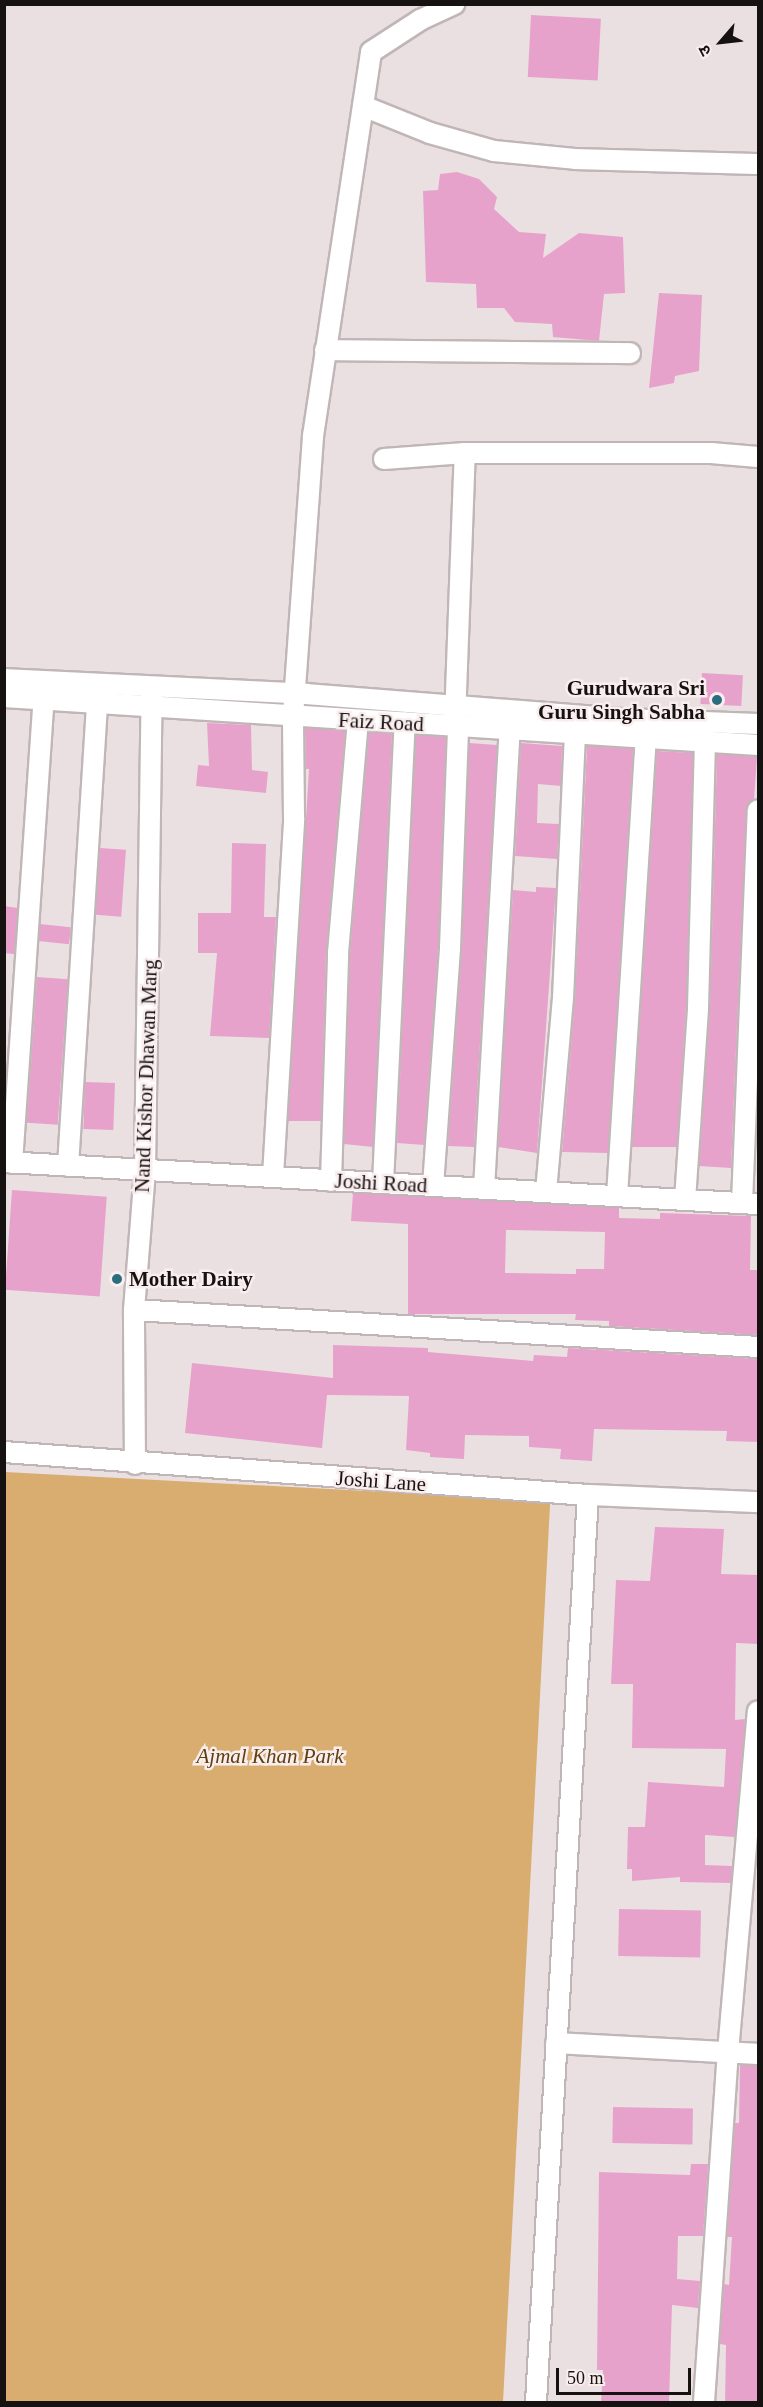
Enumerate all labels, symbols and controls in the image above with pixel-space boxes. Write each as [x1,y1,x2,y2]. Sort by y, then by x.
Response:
north arrow [691,12,751,72]
text: उ [695,43,714,59]
place label: Gurudwara Sri Guru Singh Sabha [538,675,705,725]
marker: Gurudwara Sri Guru Singh Sabha [710,693,724,707]
street label: Faiz Road [338,707,424,737]
street label: Nand Kishor Dhawan Marg [129,959,163,1193]
street label: Joshi Road [334,1168,428,1198]
place label: Mother Dairy [129,1266,253,1292]
marker: Mother Dairy [110,1272,124,1286]
street label: Joshi Lane [335,1465,427,1497]
park label: Ajmal Khan Park [197,1743,343,1769]
scale bar [559,2356,694,2394]
text: 50 m [567,2368,604,2388]

